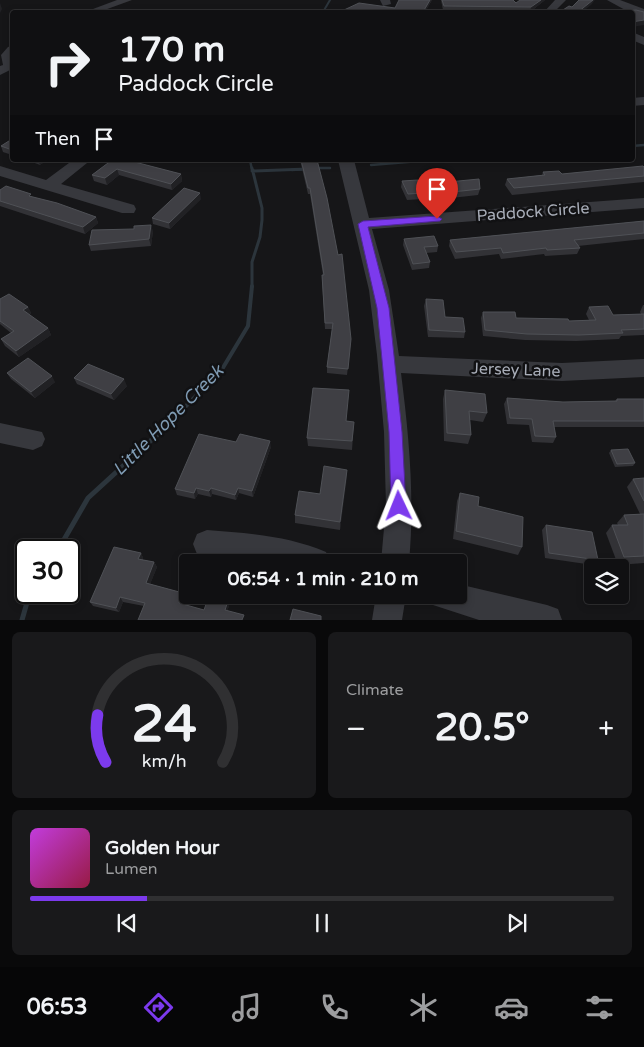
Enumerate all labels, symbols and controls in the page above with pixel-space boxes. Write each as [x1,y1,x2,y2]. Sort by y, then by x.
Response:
text: 170 m [118,29,225,71]
icon: right [35,30,100,95]
text: Paddock Circle [118,71,274,97]
icon: arrive [90,125,118,153]
text: Then [35,128,80,150]
pin [416,168,458,219]
icon: arrive [423,175,451,203]
street label: Paddock Circle [476,198,590,226]
street label: Jersey Lane [471,358,561,382]
water label: Little Hope Creek [108,359,229,480]
position arrow [372,479,424,531]
speed limit sign: 30 [15,539,80,604]
map controls [584,559,629,604]
button: layers [584,559,629,604]
text: 06:54 · 1 min · 210 m [227,568,419,590]
text: Climate [346,680,404,700]
text: 24 [131,693,197,756]
text: 20.5° [435,705,530,751]
text: − [346,712,366,746]
text: + [598,712,614,746]
text: km/h [142,751,186,772]
text: Golden Hour [105,837,219,859]
text: Lumen [105,859,157,879]
icon: previous [113,909,141,937]
icon: pause [308,909,336,937]
icon: next [503,909,531,937]
icon: directions [141,990,176,1025]
icon: music [229,990,264,1025]
icon: phone [317,990,352,1025]
icon: climate [406,990,441,1025]
icon: car [494,990,529,1025]
icon: filters [582,990,617,1025]
text: 06:53 [27,994,88,1020]

